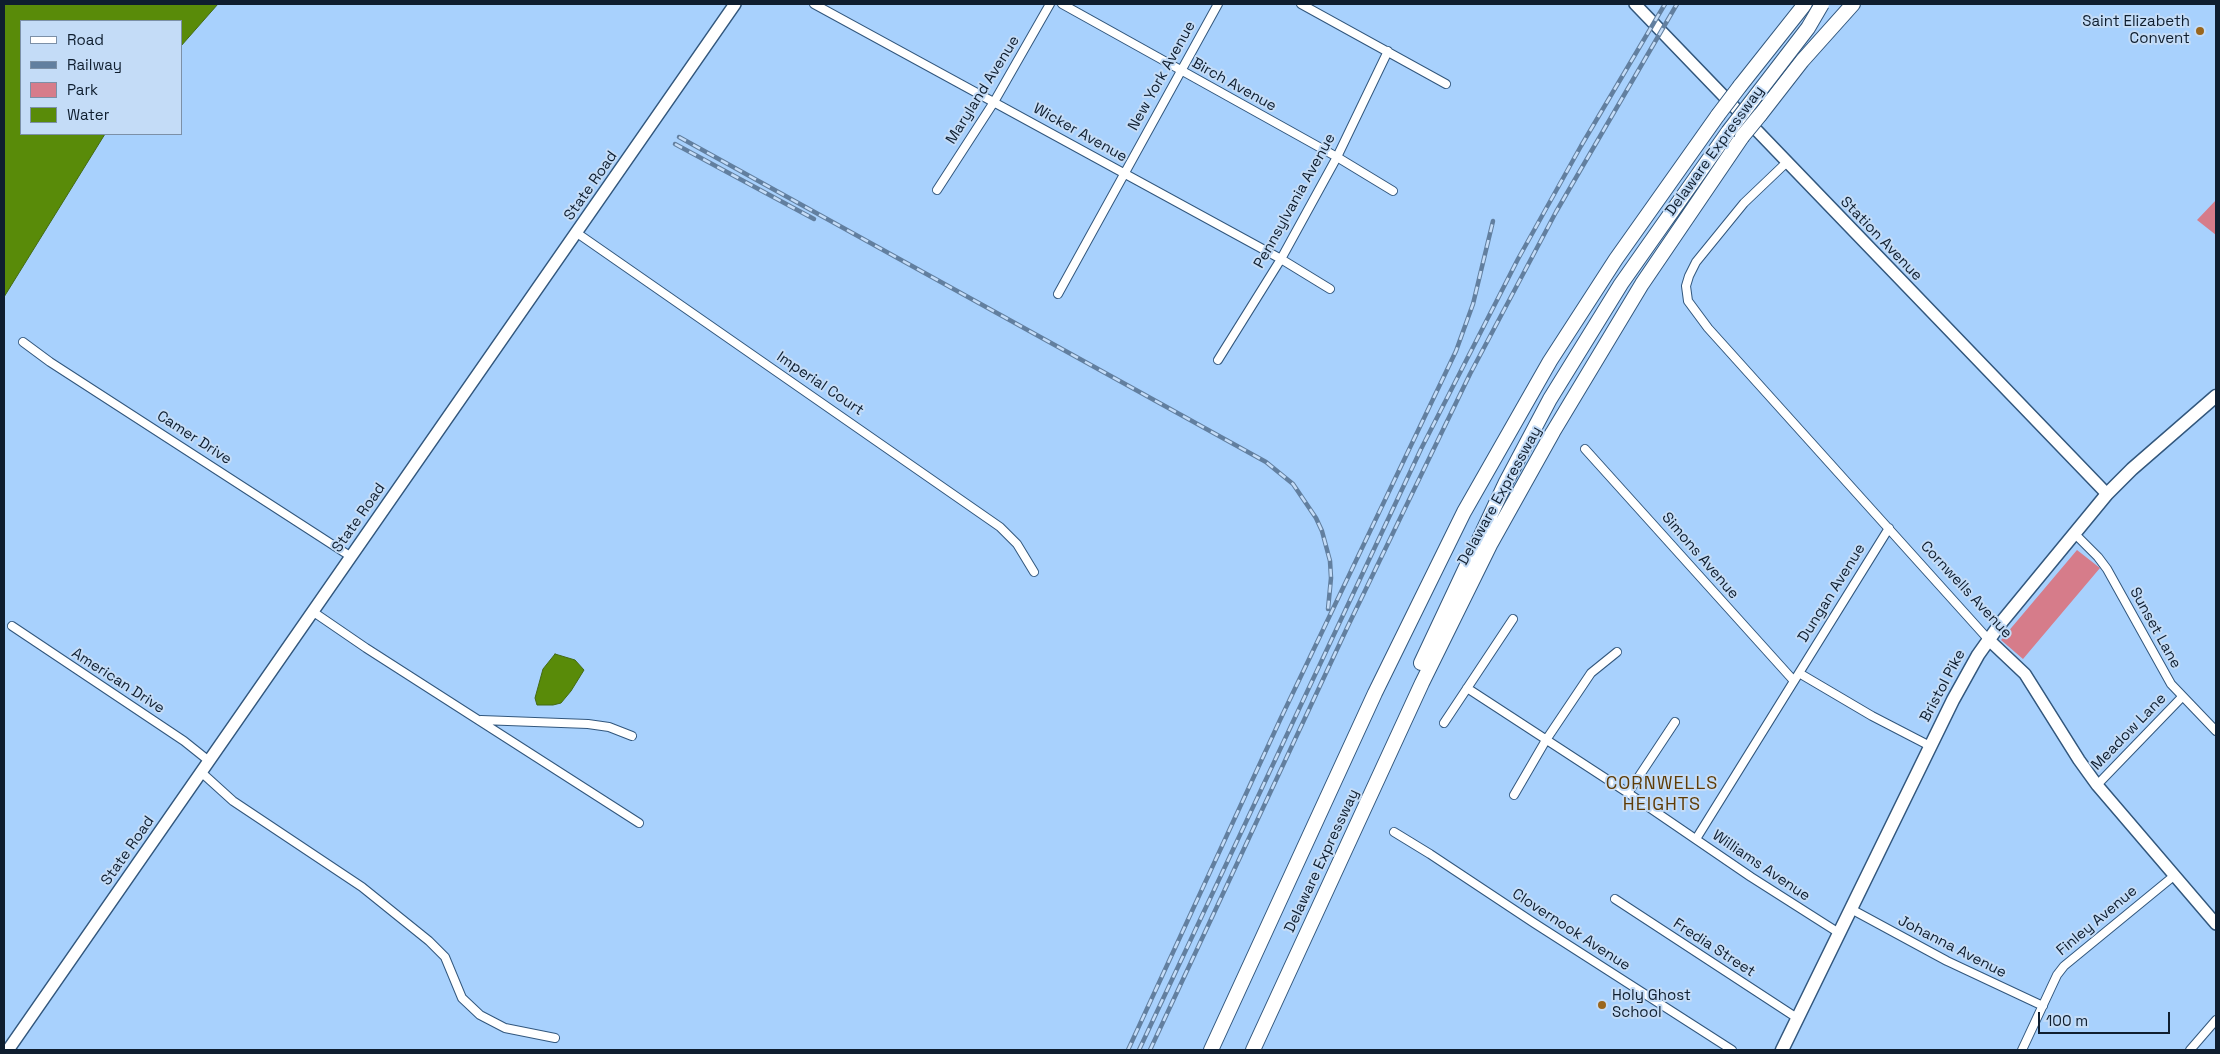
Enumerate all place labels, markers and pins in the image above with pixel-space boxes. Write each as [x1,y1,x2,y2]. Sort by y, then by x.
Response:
place label: Saint Elizabeth Convent [2082,13,2190,48]
marker: Saint Elizabeth Convent [2194,25,2206,37]
place label: Holy Ghost School [1612,987,1691,1022]
marker: Holy Ghost School [1596,999,1608,1011]

